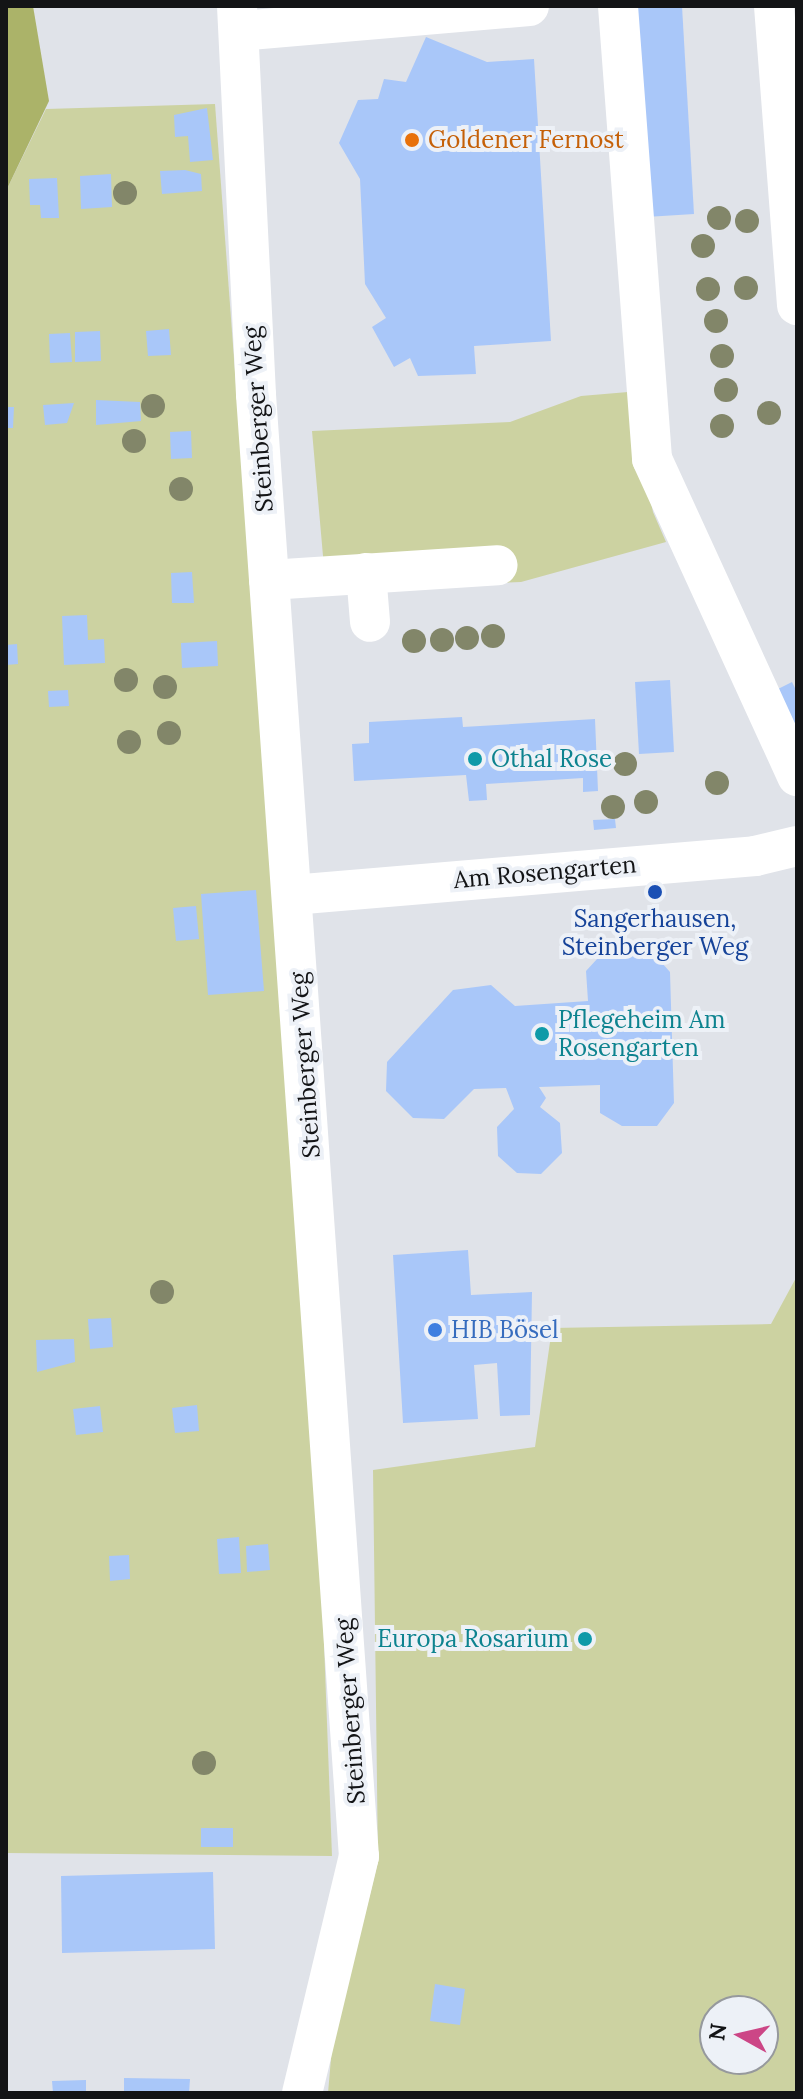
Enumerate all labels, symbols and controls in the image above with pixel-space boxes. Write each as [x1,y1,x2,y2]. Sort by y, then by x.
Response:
place label: Goldener Fernost [428,126,624,154]
marker: Goldener Fernost [403,131,421,149]
street label: Steinberger Weg [237,325,279,513]
place label: Othal Rose [491,745,612,773]
marker: Othal Rose [466,750,484,768]
street label: Am Rosengarten [452,850,638,894]
marker: Sangerhausen, Steinberger Weg [646,883,664,901]
place label: Sangerhausen, Steinberger Weg [562,905,748,961]
street label: Steinberger Weg [284,971,326,1159]
place label: Pflegeheim Am Rosengarten [558,1006,725,1062]
marker: Pflegeheim Am Rosengarten [533,1025,551,1043]
place label: HIB Bösel [451,1316,559,1344]
marker: HIB Bösel [426,1321,444,1339]
street label: Steinberger Weg [329,1617,371,1805]
place label: Europa Rosarium [377,1625,569,1653]
marker: Europa Rosarium [576,1630,594,1648]
north arrow [699,1995,779,2075]
text: N [702,2022,732,2042]

